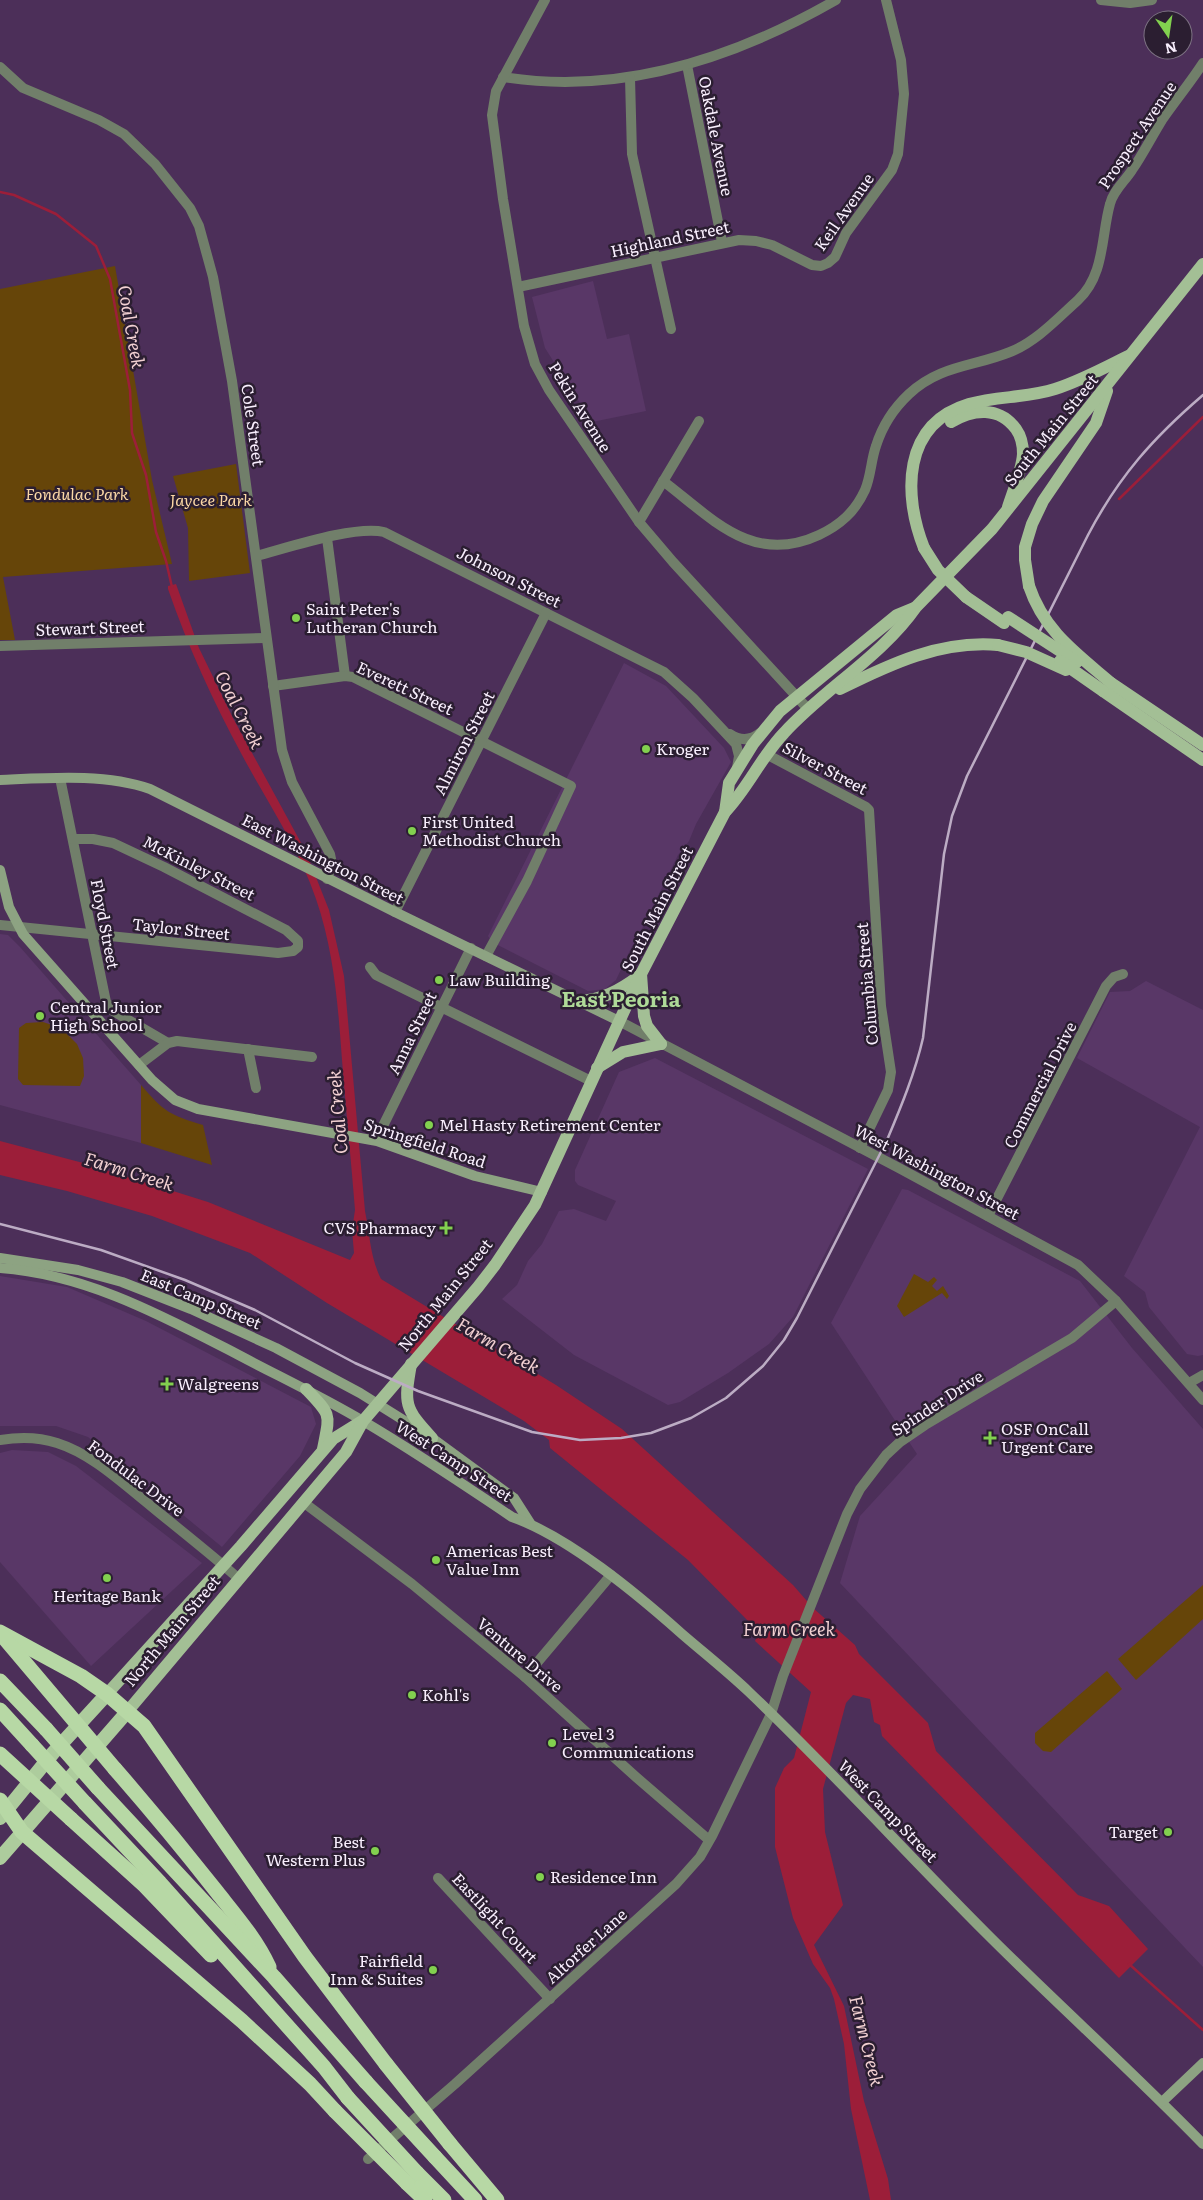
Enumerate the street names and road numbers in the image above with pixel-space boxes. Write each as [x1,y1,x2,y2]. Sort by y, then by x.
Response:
street label: Oakdale Avenue [694,74,740,198]
street label: Prospect Avenue [1091,76,1181,193]
street label: Keil Avenue [808,168,879,255]
street label: Highland Street [608,214,732,262]
street label: Pekin Avenue [543,357,618,456]
street label: South Main Street [997,368,1103,491]
street label: Cole Street [236,382,272,468]
street label: Johnson Street [453,539,566,613]
street label: Stewart Street [35,613,145,641]
street label: Everett Street [353,654,458,720]
street label: Almiron Street [427,686,500,799]
street label: Silver Street [779,735,873,800]
street label: East Washington Street [238,807,409,910]
street label: McKinley Street [139,828,260,906]
street label: South Main Street [614,841,698,976]
street label: Floyd Street [85,877,127,972]
street label: Taylor Street [131,911,232,945]
street label: Columbia Street [849,921,883,1047]
street label: Anna Street [381,986,442,1078]
street label: Commercial Drive [997,1017,1081,1152]
street label: Springfield Road [361,1111,490,1173]
street label: West Washington Street [850,1117,1025,1225]
street label: North Main Street [391,1232,498,1356]
street label: East Camp Street [137,1262,266,1335]
street label: Spinder Drive [886,1363,987,1441]
street label: West Camp Street [392,1413,518,1507]
street label: Fondulac Drive [83,1433,190,1522]
street label: North Main Street [117,1569,225,1691]
street label: Venture Drive [472,1611,569,1697]
street label: West Camp Street [833,1754,944,1867]
street label: Eastlight Court [447,1867,544,1968]
street label: Altorfer Lane [539,1902,631,1988]

